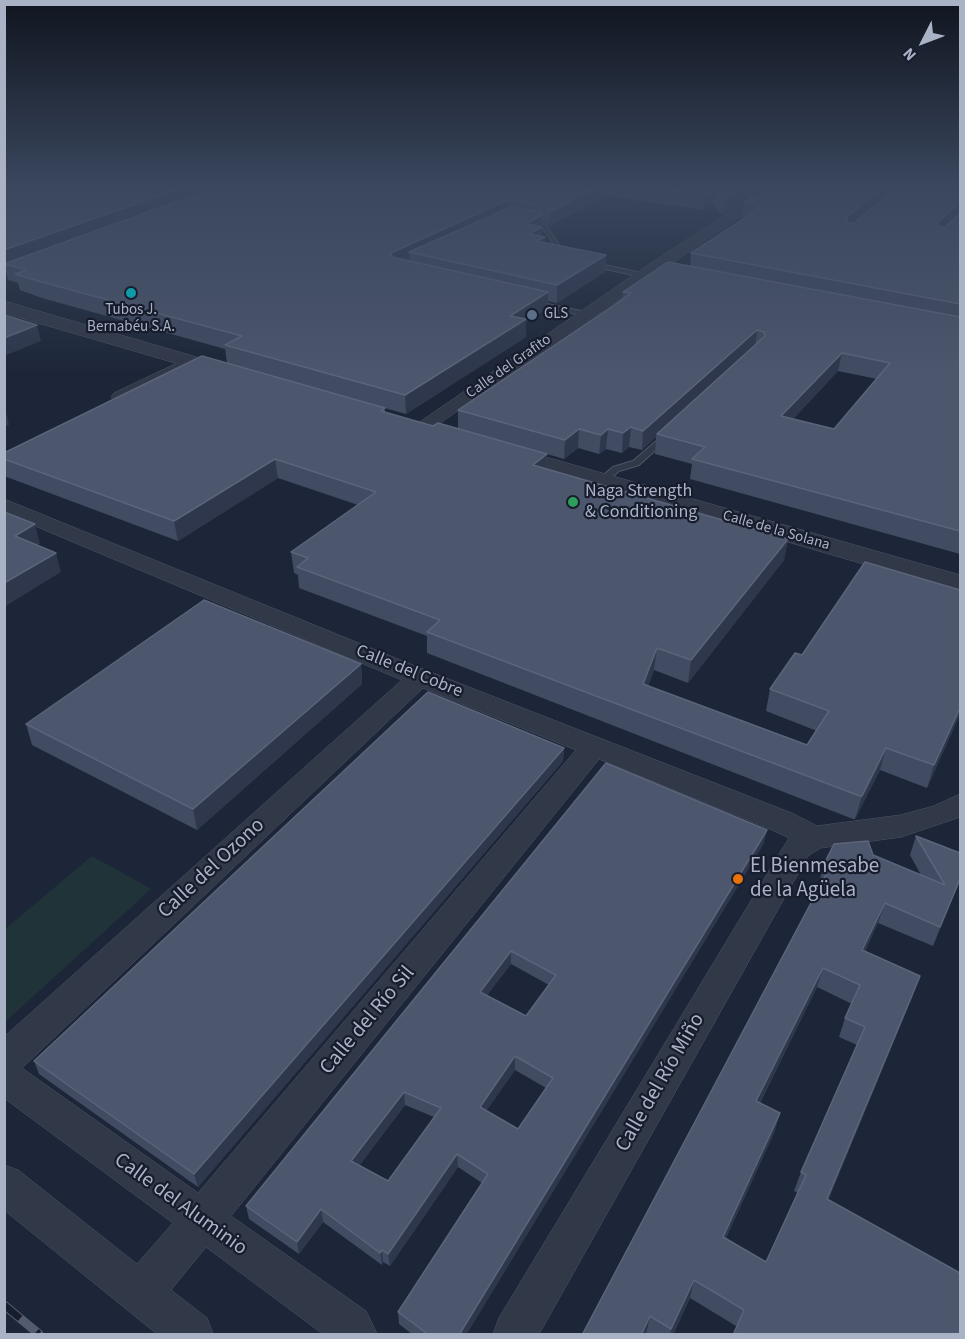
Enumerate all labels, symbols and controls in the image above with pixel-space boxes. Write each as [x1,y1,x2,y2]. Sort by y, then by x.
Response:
north arrow [893,12,953,72]
text: N [898,43,921,65]
marker: Tubos J. Bernabéu S.A. [124,286,138,300]
place label: Tubos J. Bernabéu S.A. [87,302,175,337]
place label: GLS [544,306,568,324]
marker: GLS [525,308,539,322]
street label: Calle del Grafito [463,331,555,403]
place label: Naga Strength & Conditioning [585,481,697,524]
marker: Naga Strength & Conditioning [566,495,580,509]
street label: Calle de la Solana [720,507,832,555]
street label: Calle del Cobre [352,641,466,703]
street label: Calle del Ozono [154,813,270,925]
place label: El Bienmesabe de la Agüela [750,854,879,904]
marker: El Bienmesabe de la Agüela [731,872,745,886]
street label: Calle del Río Sil [315,962,421,1080]
street label: Calle del Río Miño [611,1009,711,1157]
street label: Calle del Aluminio [109,1148,251,1262]

